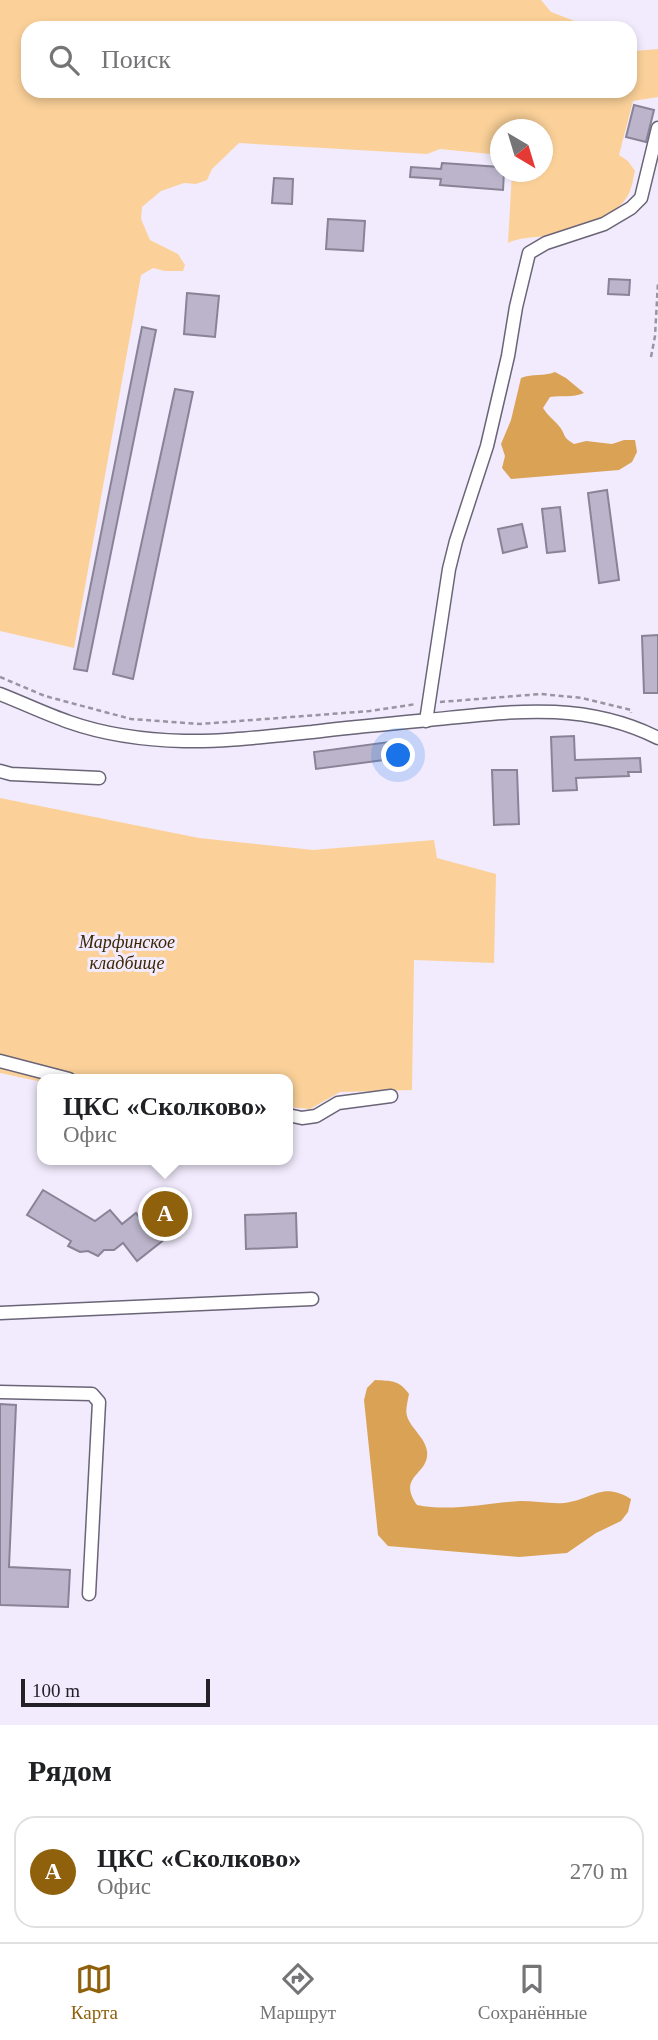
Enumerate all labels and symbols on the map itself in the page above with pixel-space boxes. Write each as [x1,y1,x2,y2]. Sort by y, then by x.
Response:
north arrow [490,119,553,182]
your location [381,738,415,772]
park label: Марфинское кладбище [78,932,175,973]
pin: A [142,1188,188,1240]
scale bar [21,1676,210,1708]

